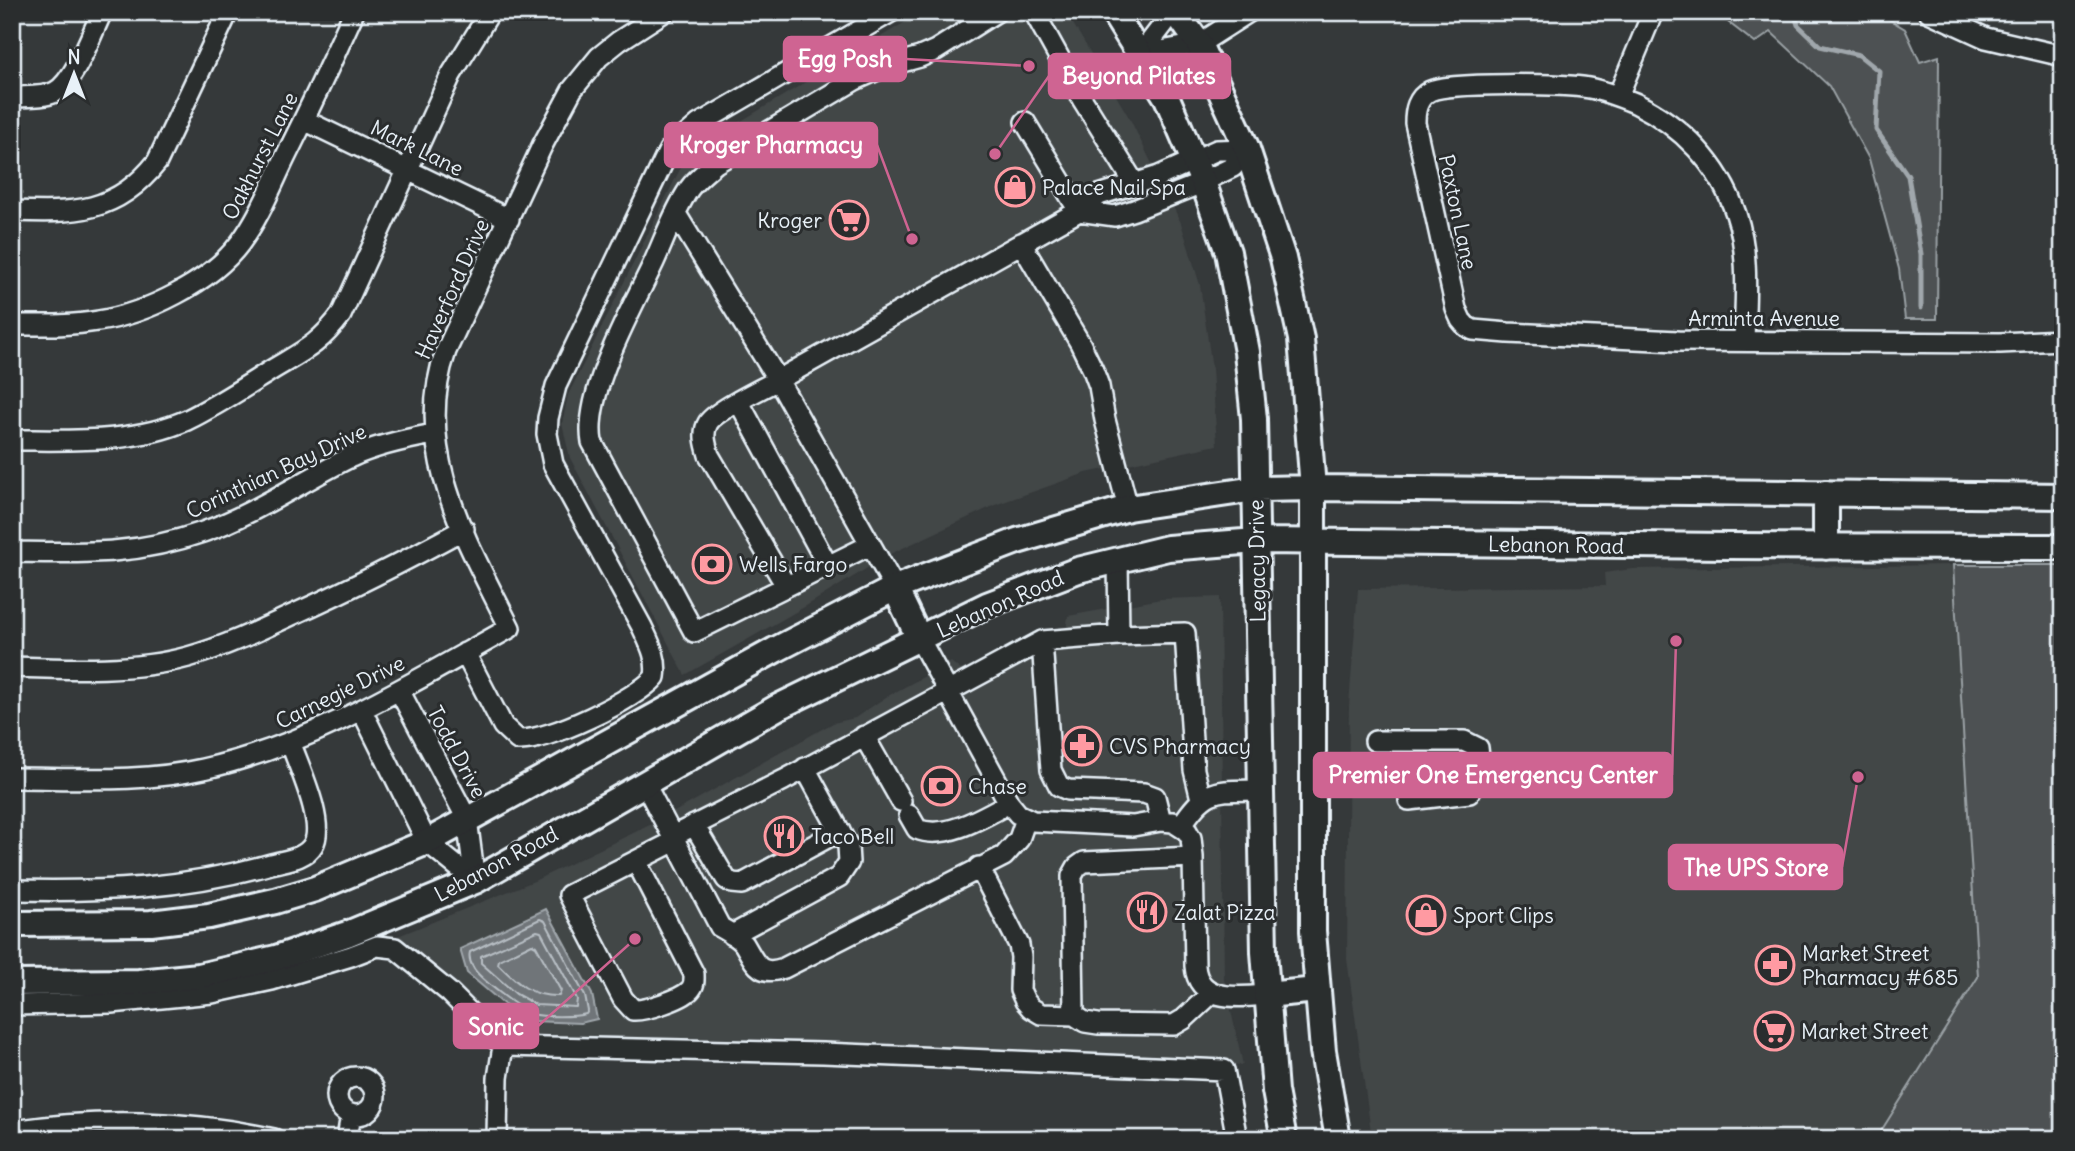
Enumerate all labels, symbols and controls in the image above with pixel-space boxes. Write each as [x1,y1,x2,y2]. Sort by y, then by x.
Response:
callout: Egg Posh [784,37,906,81]
north arrow [38,38,108,108]
text: Egg Posh [798,44,892,73]
text: N [67,45,81,69]
callout: Beyond Pilates [1049,54,1230,98]
text: Beyond Pilates [1062,61,1216,90]
street label: Oakhurst Lane [216,87,304,225]
street label: Mark Lane [366,114,468,182]
callout: Kroger Pharmacy [665,123,877,167]
text: Kroger Pharmacy [679,130,863,159]
street label: Paxton Lane [1433,152,1483,272]
shop icon: Palace Nail Spa [994,166,1036,208]
place label: Palace Nail Spa [1042,174,1186,201]
supermarket icon: Kroger [828,199,870,241]
place label: Kroger [757,207,822,234]
street label: Haverford Drive [409,215,495,363]
street label: Arminta Avenue [1688,305,1840,332]
street label: Corinthian Bay Drive [182,417,370,525]
street label: Legacy Drive [1242,499,1272,623]
street label: Lebanon Road [1488,530,1624,560]
bank icon: Wells Fargo [691,543,733,585]
place label: Wells Fargo [739,551,847,578]
street label: Lebanon Road [932,564,1068,644]
street label: Carnegie Drive [271,649,409,735]
street label: Todd Drive [421,701,493,803]
pharmacy icon: CVS Pharmacy [1061,725,1103,767]
place label: CVS Pharmacy [1109,733,1251,760]
callout: Premier One Emergency Center [1314,753,1672,797]
text: Premier One Emergency Center [1328,760,1658,789]
bank icon: Chase [920,765,962,807]
place label: Chase [968,773,1027,800]
restaurant icon: Taco Bell [763,815,805,857]
street label: Lebanon Road [430,820,562,908]
place label: Taco Bell [811,823,894,850]
callout: The UPS Store [1669,845,1842,889]
text: The UPS Store [1683,853,1829,882]
restaurant icon: Zalat Pizza [1126,891,1168,933]
shop icon: Sport Clips [1405,894,1447,936]
place label: Zalat Pizza [1174,899,1276,926]
place label: Sport Clips [1453,902,1554,929]
place label: Market Street Pharmacy #685 [1802,940,1958,991]
pharmacy icon: Market Street Pharmacy #685 [1754,944,1796,986]
callout: Sonic [454,1004,538,1048]
supermarket icon: Market Street [1753,1010,1795,1052]
text: Sonic [468,1012,524,1041]
place label: Market Street [1801,1018,1928,1045]

